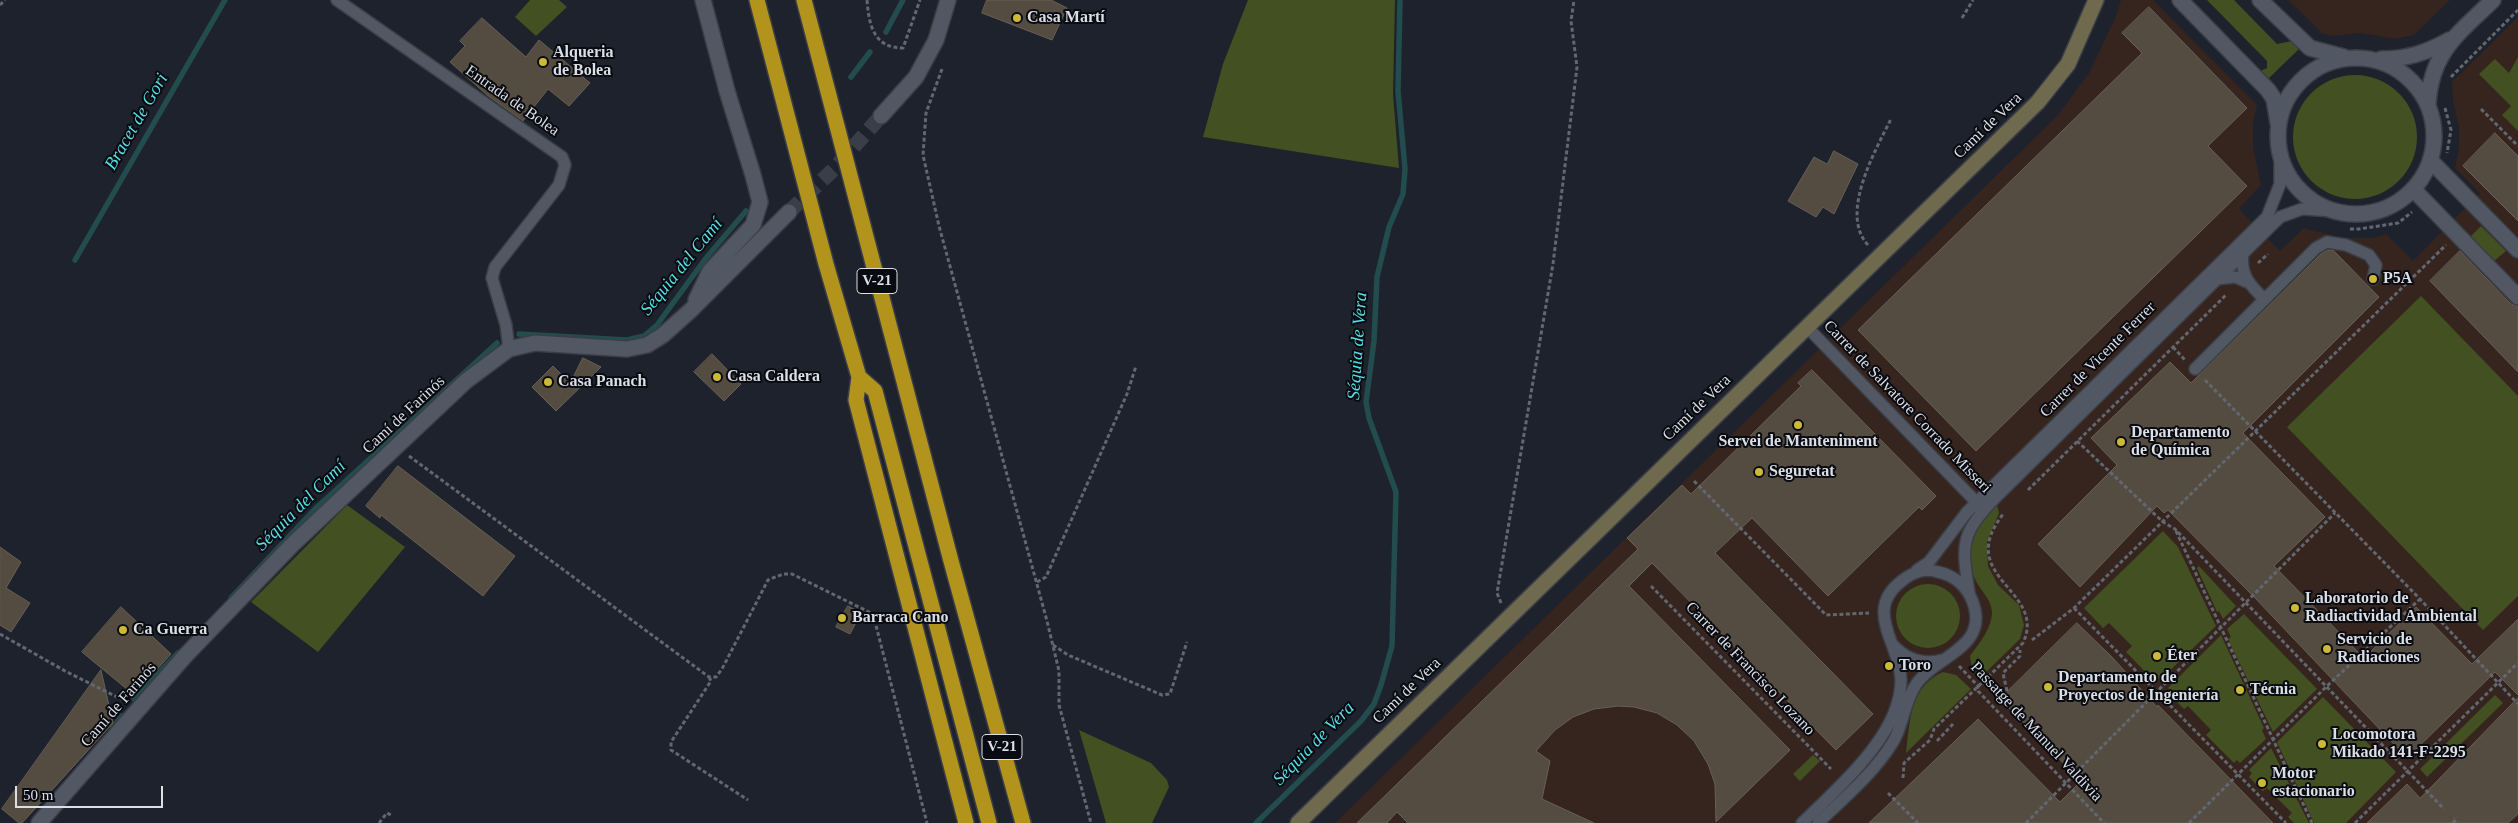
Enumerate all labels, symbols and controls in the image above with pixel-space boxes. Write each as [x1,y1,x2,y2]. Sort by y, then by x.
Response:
place label: Casa Martí [1027,8,1105,28]
marker: Casa Martí [1011,12,1023,24]
place label: Alqueria de Bolea [553,43,613,81]
marker: Alqueria de Bolea [537,56,549,68]
street label: Entrada de Bolea [461,62,563,140]
water label: Bracet de Gori [101,70,173,174]
street label: Camí de Vera [1950,89,2026,163]
water label: Séquia del Camí [636,214,728,320]
road number: V-21 [857,268,897,294]
place label: P5A [2383,269,2412,289]
marker: P5A [2367,273,2379,285]
water label: Séquia de Vera [1343,291,1373,401]
street label: Carrer de Vicente Ferrer [2036,298,2160,422]
street label: Carrer de Salvatore Corrado Misseri [1819,317,1995,497]
place label: Casa Caldera [727,367,820,387]
marker: Casa Caldera [711,371,723,383]
street label: Camí de Vera [1659,371,1735,445]
street label: Camí de Farinós [359,372,449,458]
place label: Casa Panach [558,372,646,392]
marker: Casa Panach [542,376,554,388]
marker: Servei de Manteniment [1792,419,1804,431]
place label: Departamento de Química [2131,423,2230,461]
place label: Servei de Manteniment [1718,432,1878,452]
marker: Departamento de Química [2115,436,2127,448]
water label: Séquia del Camí [251,456,351,556]
place label: Seguretat [1769,462,1834,482]
marker: Seguretat [1753,466,1765,478]
place label: Laboratorio de Radiactividad Ambiental [2305,589,2477,627]
street label: Carrer de Francisco Lozano [1681,598,1819,740]
marker: Laboratorio de Radiactividad Ambiental [2289,602,2301,614]
place label: Barraca Cano [852,608,948,628]
marker: Barraca Cano [836,612,848,624]
place label: Ca Guerra [133,620,207,640]
marker: Ca Guerra [117,624,129,636]
place label: Servicio de Radiaciones [2337,630,2420,668]
marker: Servicio de Radiaciones [2321,643,2333,655]
place label: Éter [2167,646,2197,666]
marker: Éter [2151,650,2163,662]
street label: Camí de Vera [1369,654,1445,728]
place label: Toro [1899,656,1931,676]
street label: Passatge de Manuel Valdivia [1966,658,2106,806]
street label: Camí de Farinós [77,659,161,751]
marker: Toro [1883,660,1895,672]
place label: Departamento de Proyectos de Ingeniería [2058,668,2219,706]
place label: Técnia [2250,680,2296,700]
marker: Departamento de Proyectos de Ingeniería [2042,681,2054,693]
marker: Técnia [2234,684,2246,696]
water label: Séquia de Vera [1269,698,1359,790]
place label: Locomotora Mikado 141-F-2295 [2332,725,2466,763]
road number: V-21 [982,734,1022,760]
marker: Locomotora Mikado 141-F-2295 [2316,738,2328,750]
place label: Motor estacionario [2272,764,2355,802]
scale bar [18,776,165,808]
marker: Motor estacionario [2256,777,2268,789]
text: 50 m [23,787,53,803]

